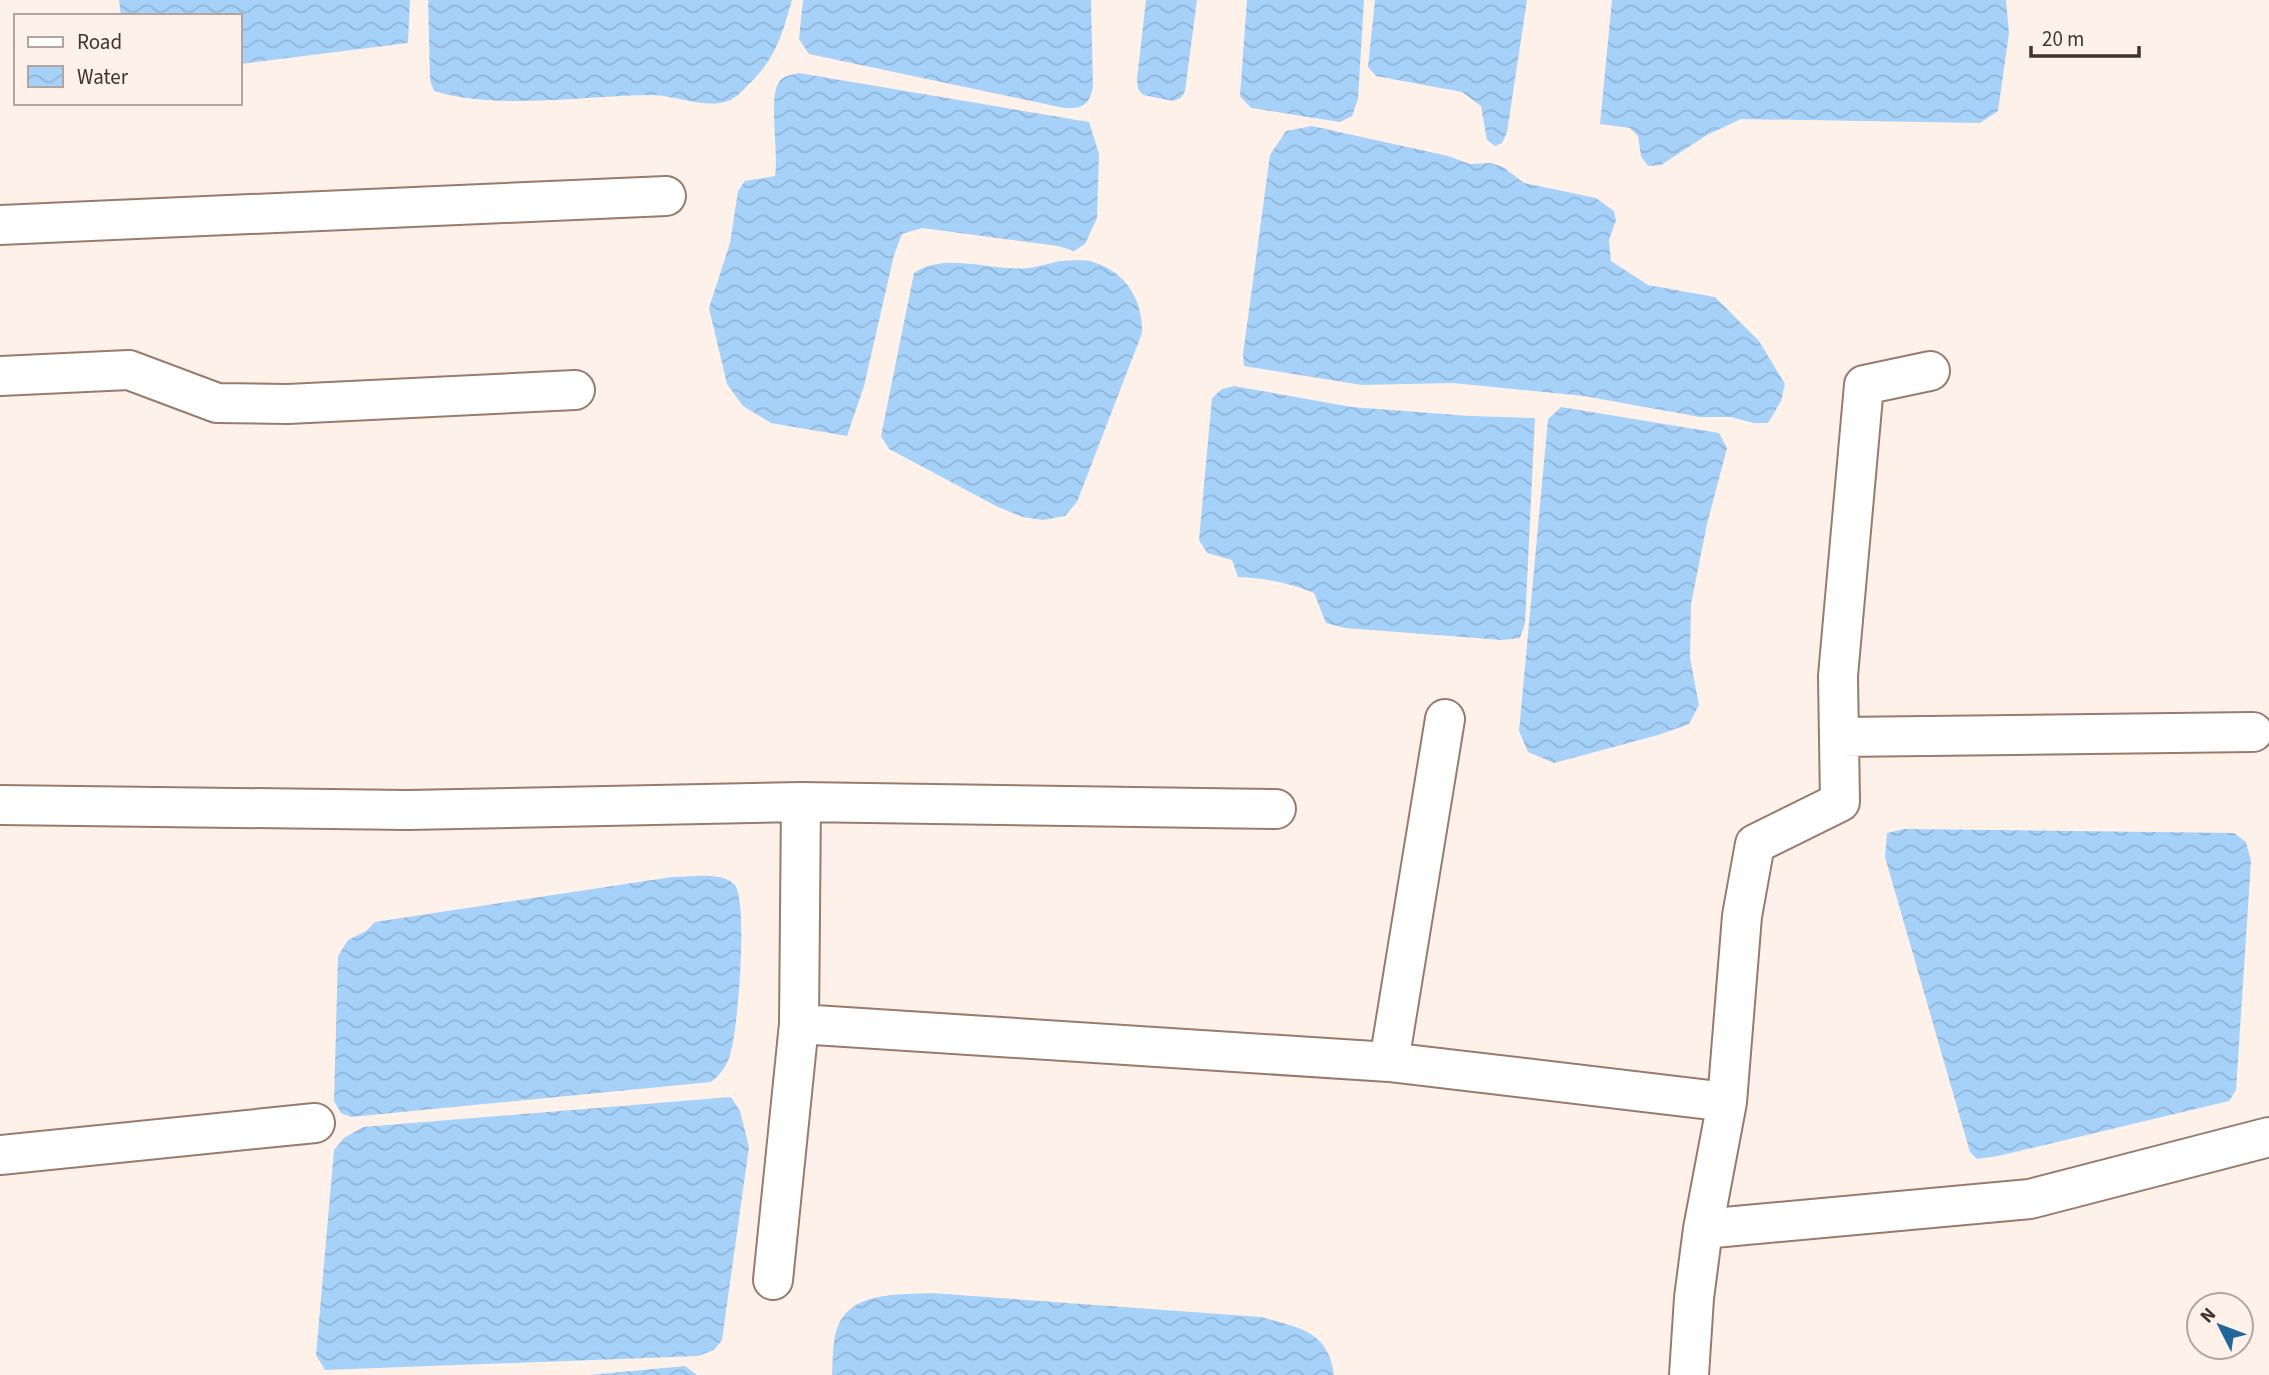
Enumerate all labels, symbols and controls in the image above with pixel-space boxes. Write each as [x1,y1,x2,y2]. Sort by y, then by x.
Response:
legend [14,14,242,105]
scale bar [2031,14,2140,58]
text: 20 m [2042,24,2084,54]
text: Road [77,27,122,57]
text: Water [77,62,129,92]
north arrow [2185,1291,2255,1361]
text: N [2194,1302,2223,1329]

